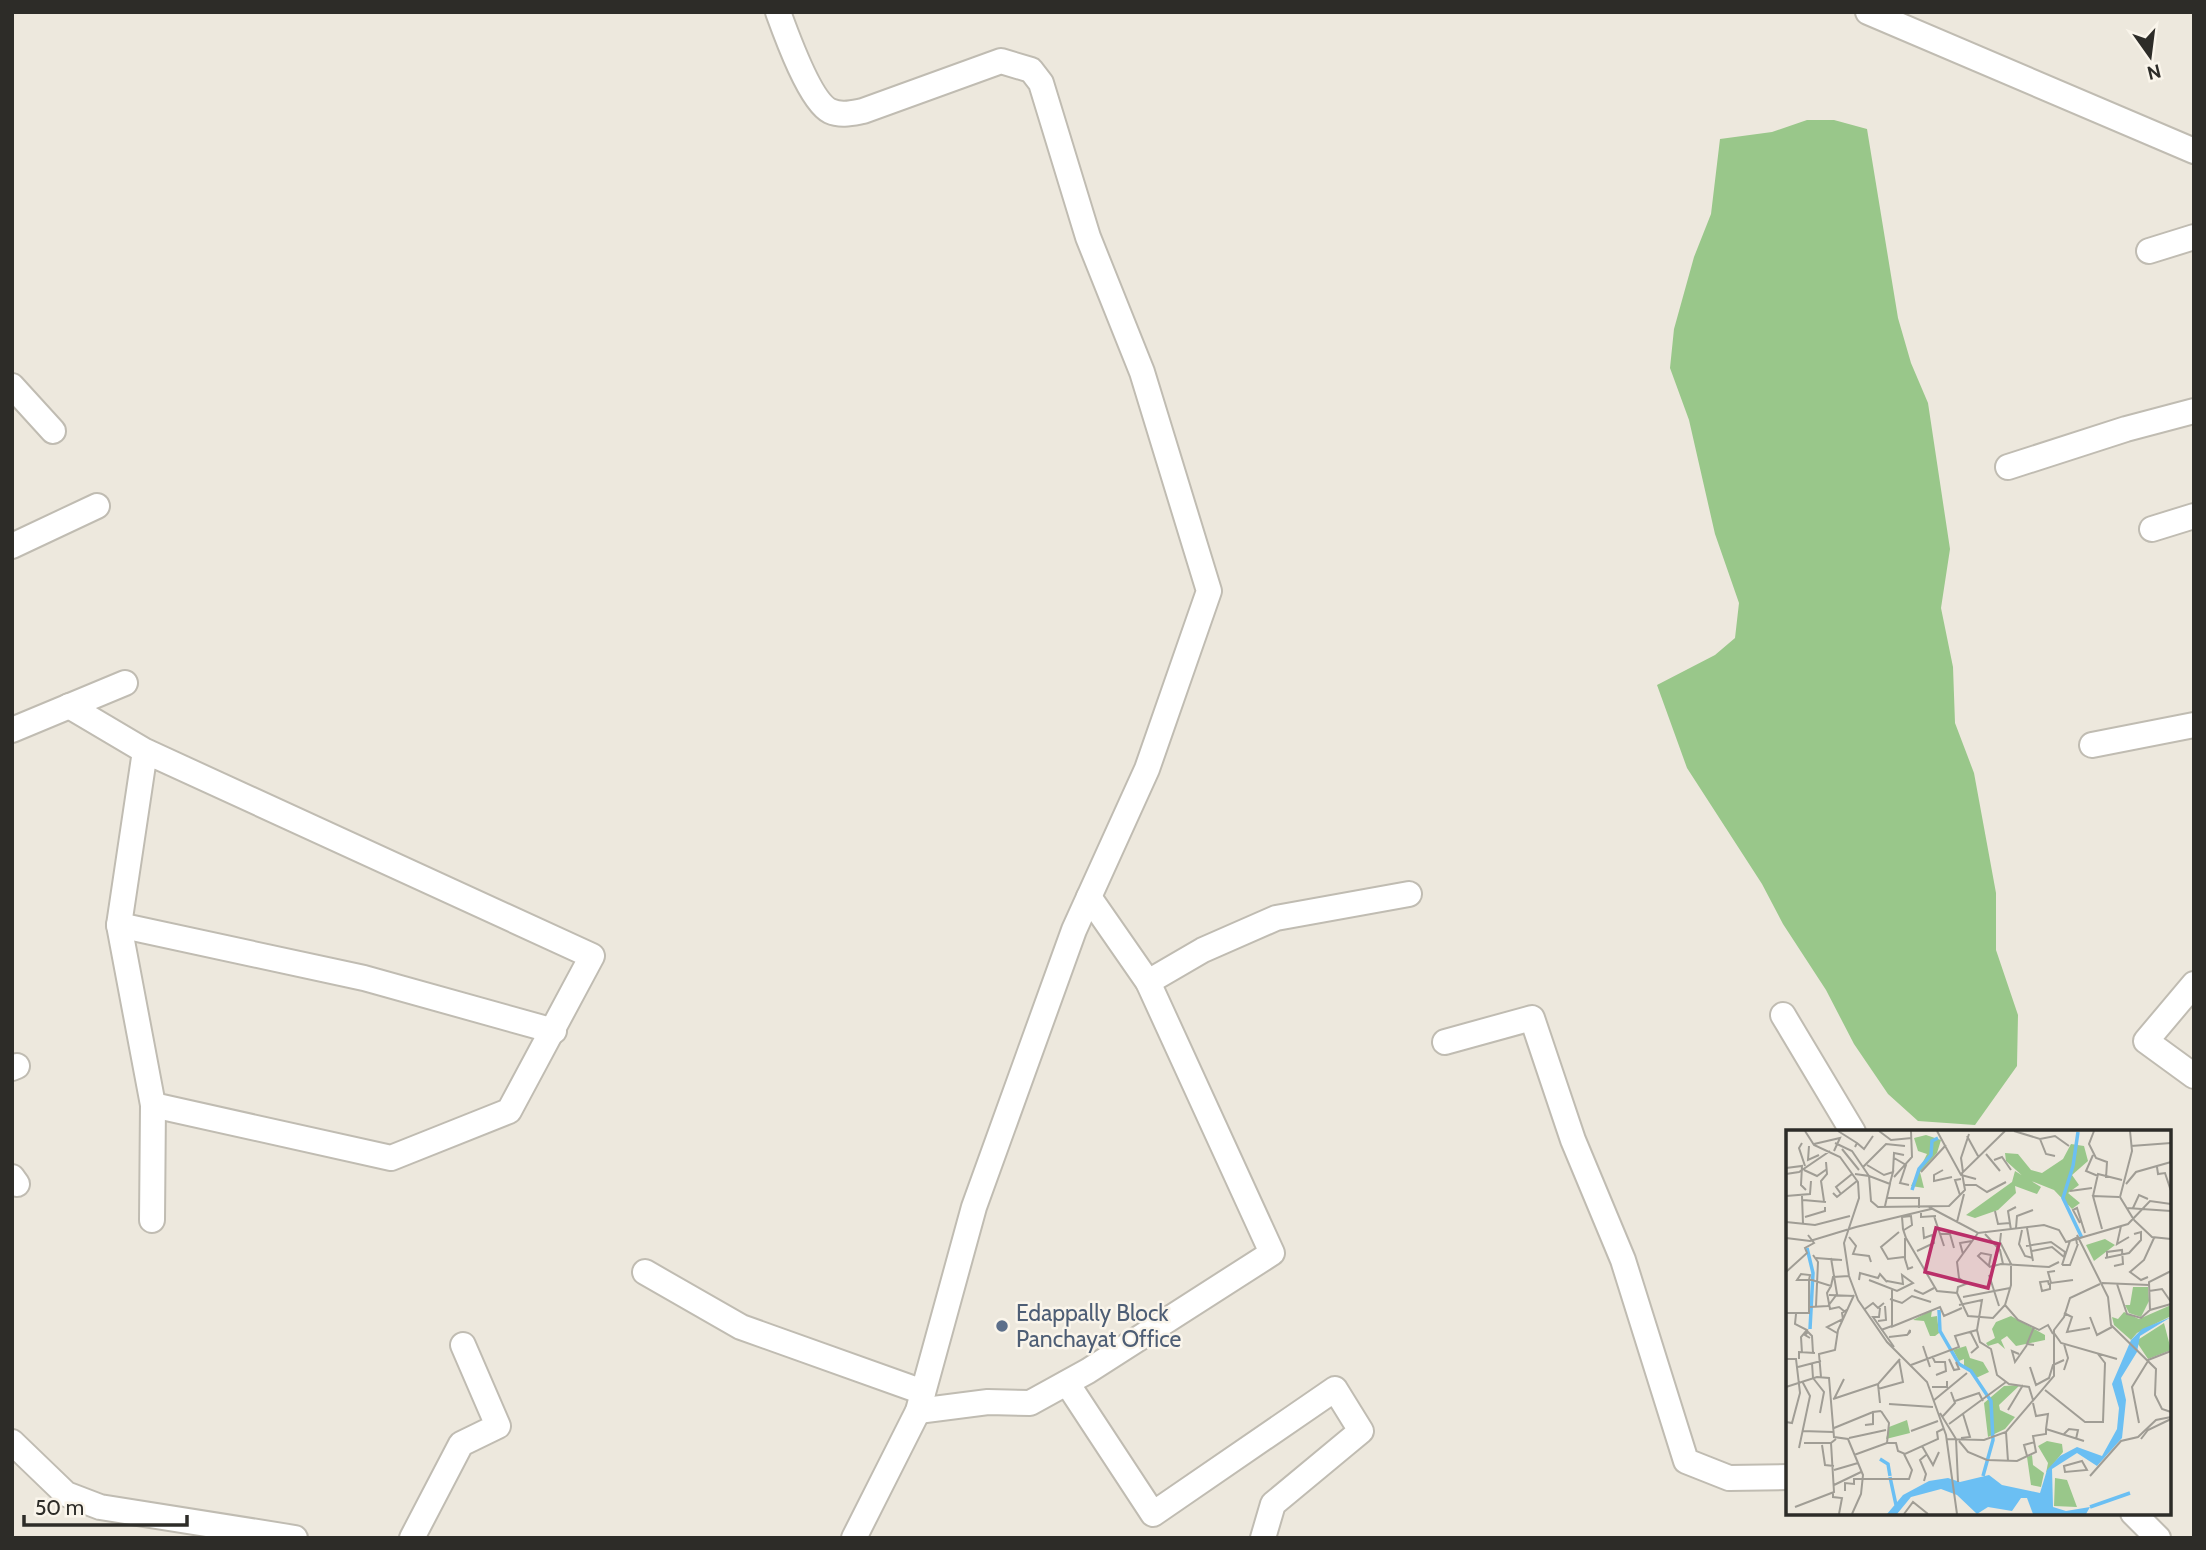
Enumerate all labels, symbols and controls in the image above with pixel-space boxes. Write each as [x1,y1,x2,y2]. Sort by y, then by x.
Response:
north arrow [2115,21,2185,91]
text: N [2145,59,2163,85]
inset map [1786,1130,2171,1515]
place label: Edappally Block Panchayat Office [1016,1299,1181,1353]
marker: Edappally Block Panchayat Office [994,1318,1010,1334]
scale bar [24,1484,187,1528]
text: 50 m [35,1495,84,1520]

